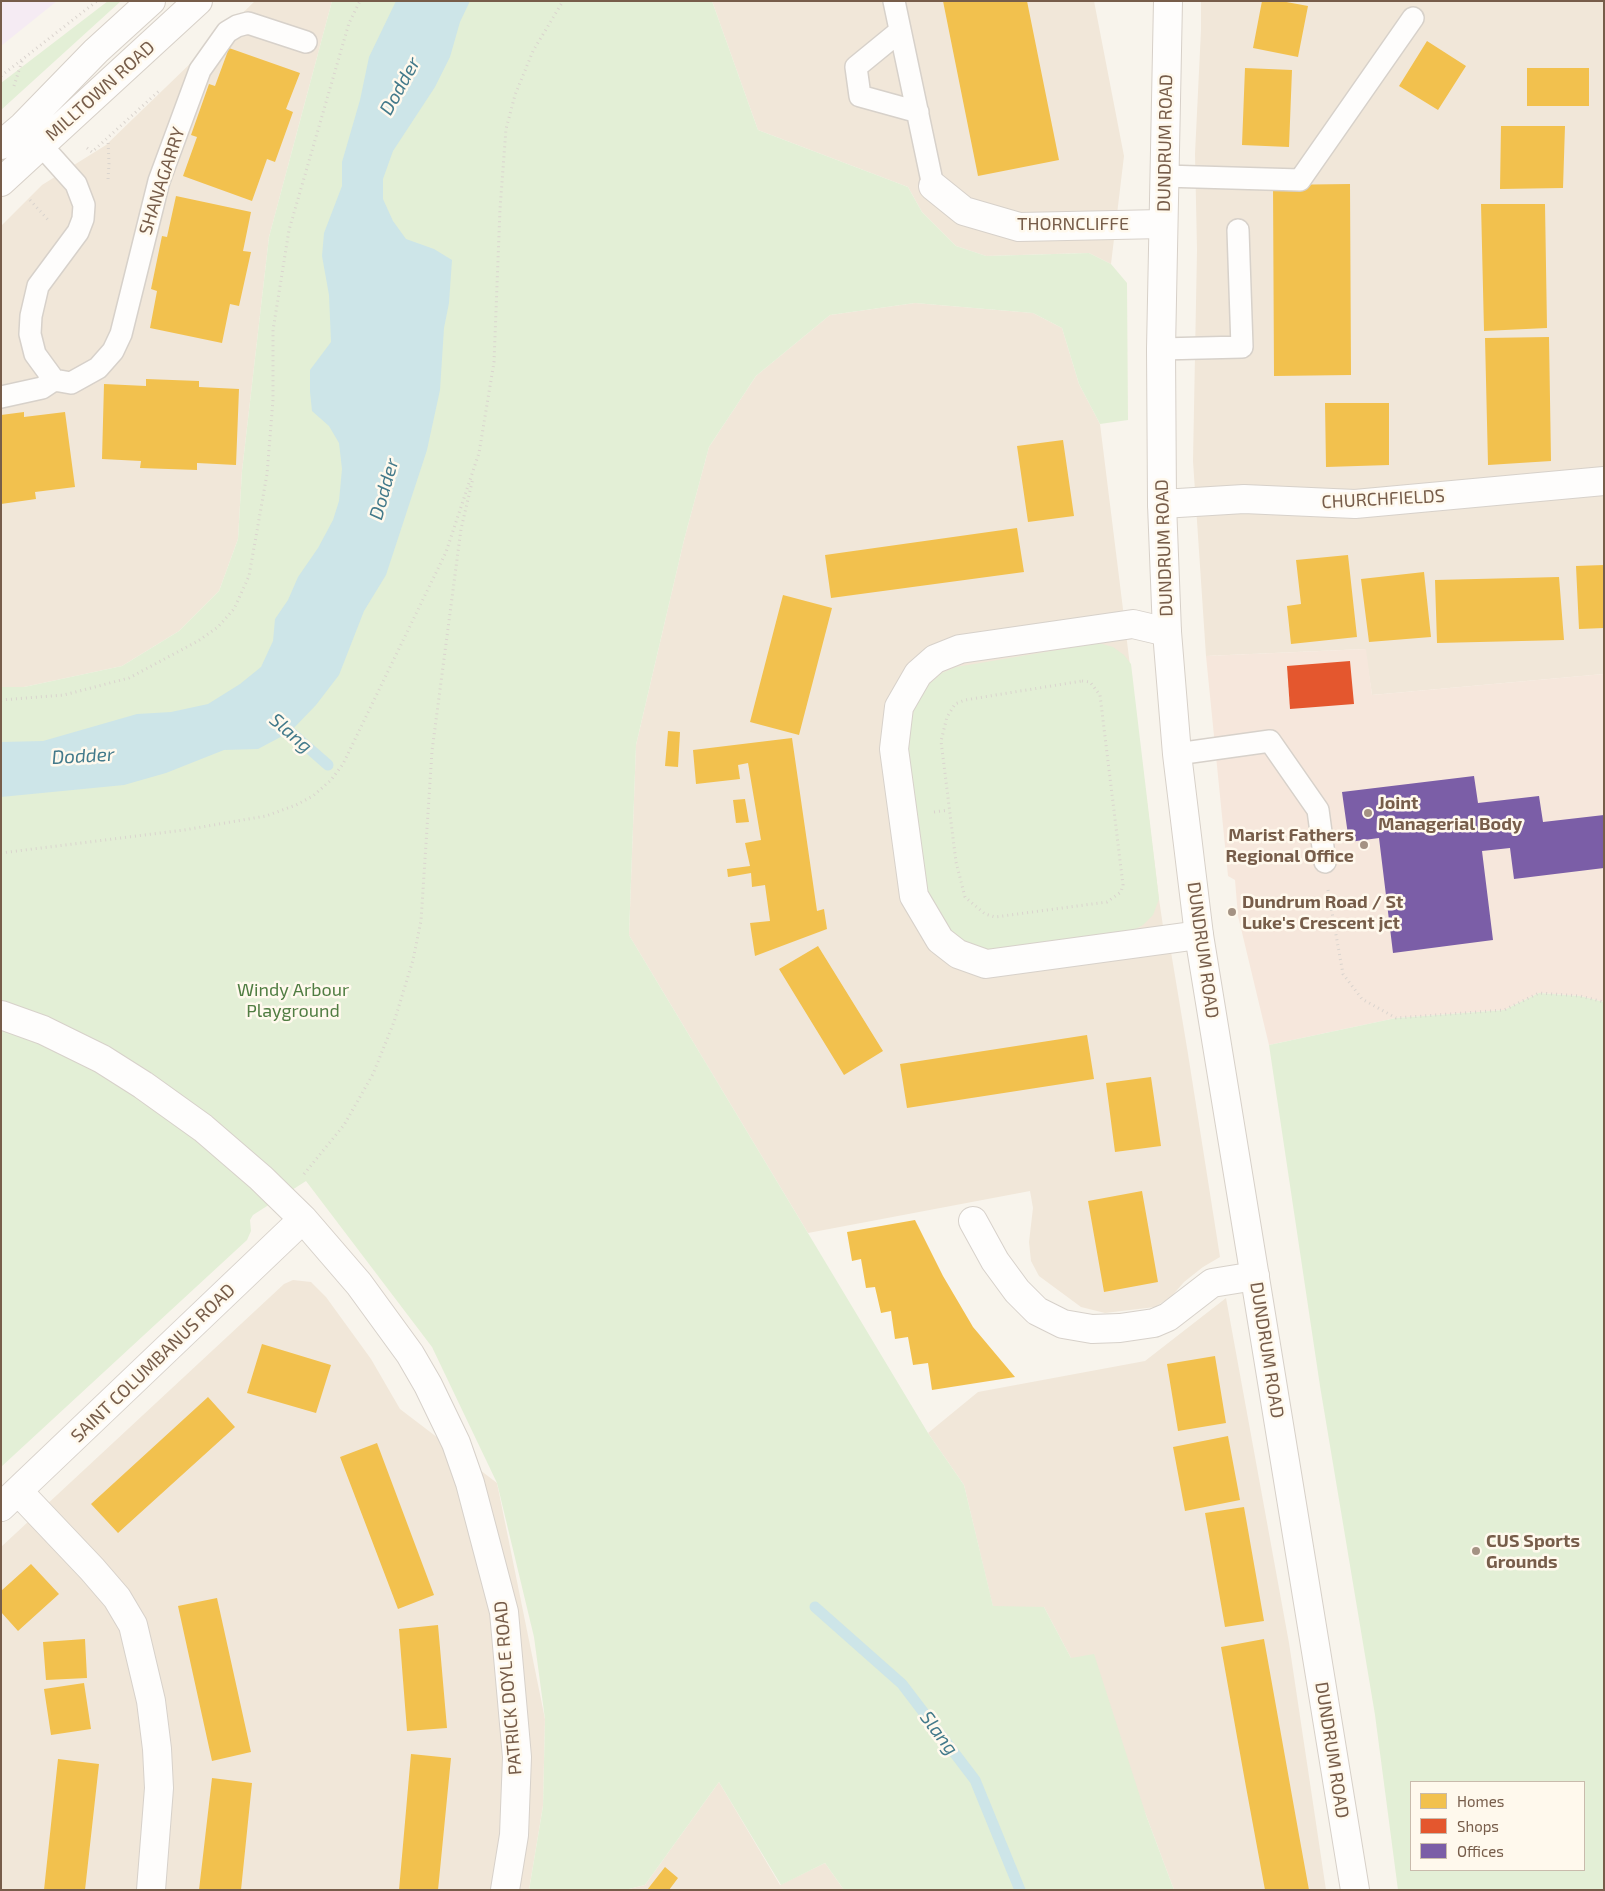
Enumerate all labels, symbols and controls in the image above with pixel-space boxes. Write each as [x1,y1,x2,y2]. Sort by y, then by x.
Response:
street label: MILLTOWN ROAD [41,36,159,146]
water label: Dodder [375,53,425,119]
street label: DUNDRUM ROAD [1153,74,1177,212]
street label: SHANAGARRY [134,124,190,238]
street label: THORNCLIFFE [1017,213,1129,235]
water label: Dodder [364,456,404,522]
street label: DUNDRUM ROAD [1151,479,1177,617]
street label: CHURCHFIELDS [1321,485,1445,513]
water label: Slang [265,708,317,758]
water label: Dodder [51,743,115,769]
place label: Joint Managerial Body [1378,792,1522,834]
marker: Joint Managerial Body [1362,807,1374,819]
place label: Marist Fathers Regional Office [1226,824,1354,866]
marker: Marist Fathers Regional Office [1358,839,1370,851]
street label: DUNDRUM ROAD [1183,880,1223,1020]
place label: Dundrum Road / St Luke's Crescent jct [1242,891,1403,934]
marker: Dundrum Road / St Luke's Crescent jct [1226,906,1238,918]
park label: Windy Arbour Playground [237,979,349,1022]
street label: SAINT COLUMBANUS ROAD [67,1279,239,1447]
street label: DUNDRUM ROAD [1246,1280,1288,1420]
place label: CUS Sports Grounds [1486,1530,1580,1572]
marker: CUS Sports Grounds [1470,1545,1482,1557]
street label: PATRICK DOYLE ROAD [490,1600,526,1776]
street label: DUNDRUM ROAD [1311,1680,1353,1820]
water label: Slang [915,1707,963,1759]
legend [1410,1781,1585,1871]
text: Homes [1457,1792,1504,1810]
text: Shops [1457,1817,1499,1835]
text: Offices [1457,1842,1504,1860]

